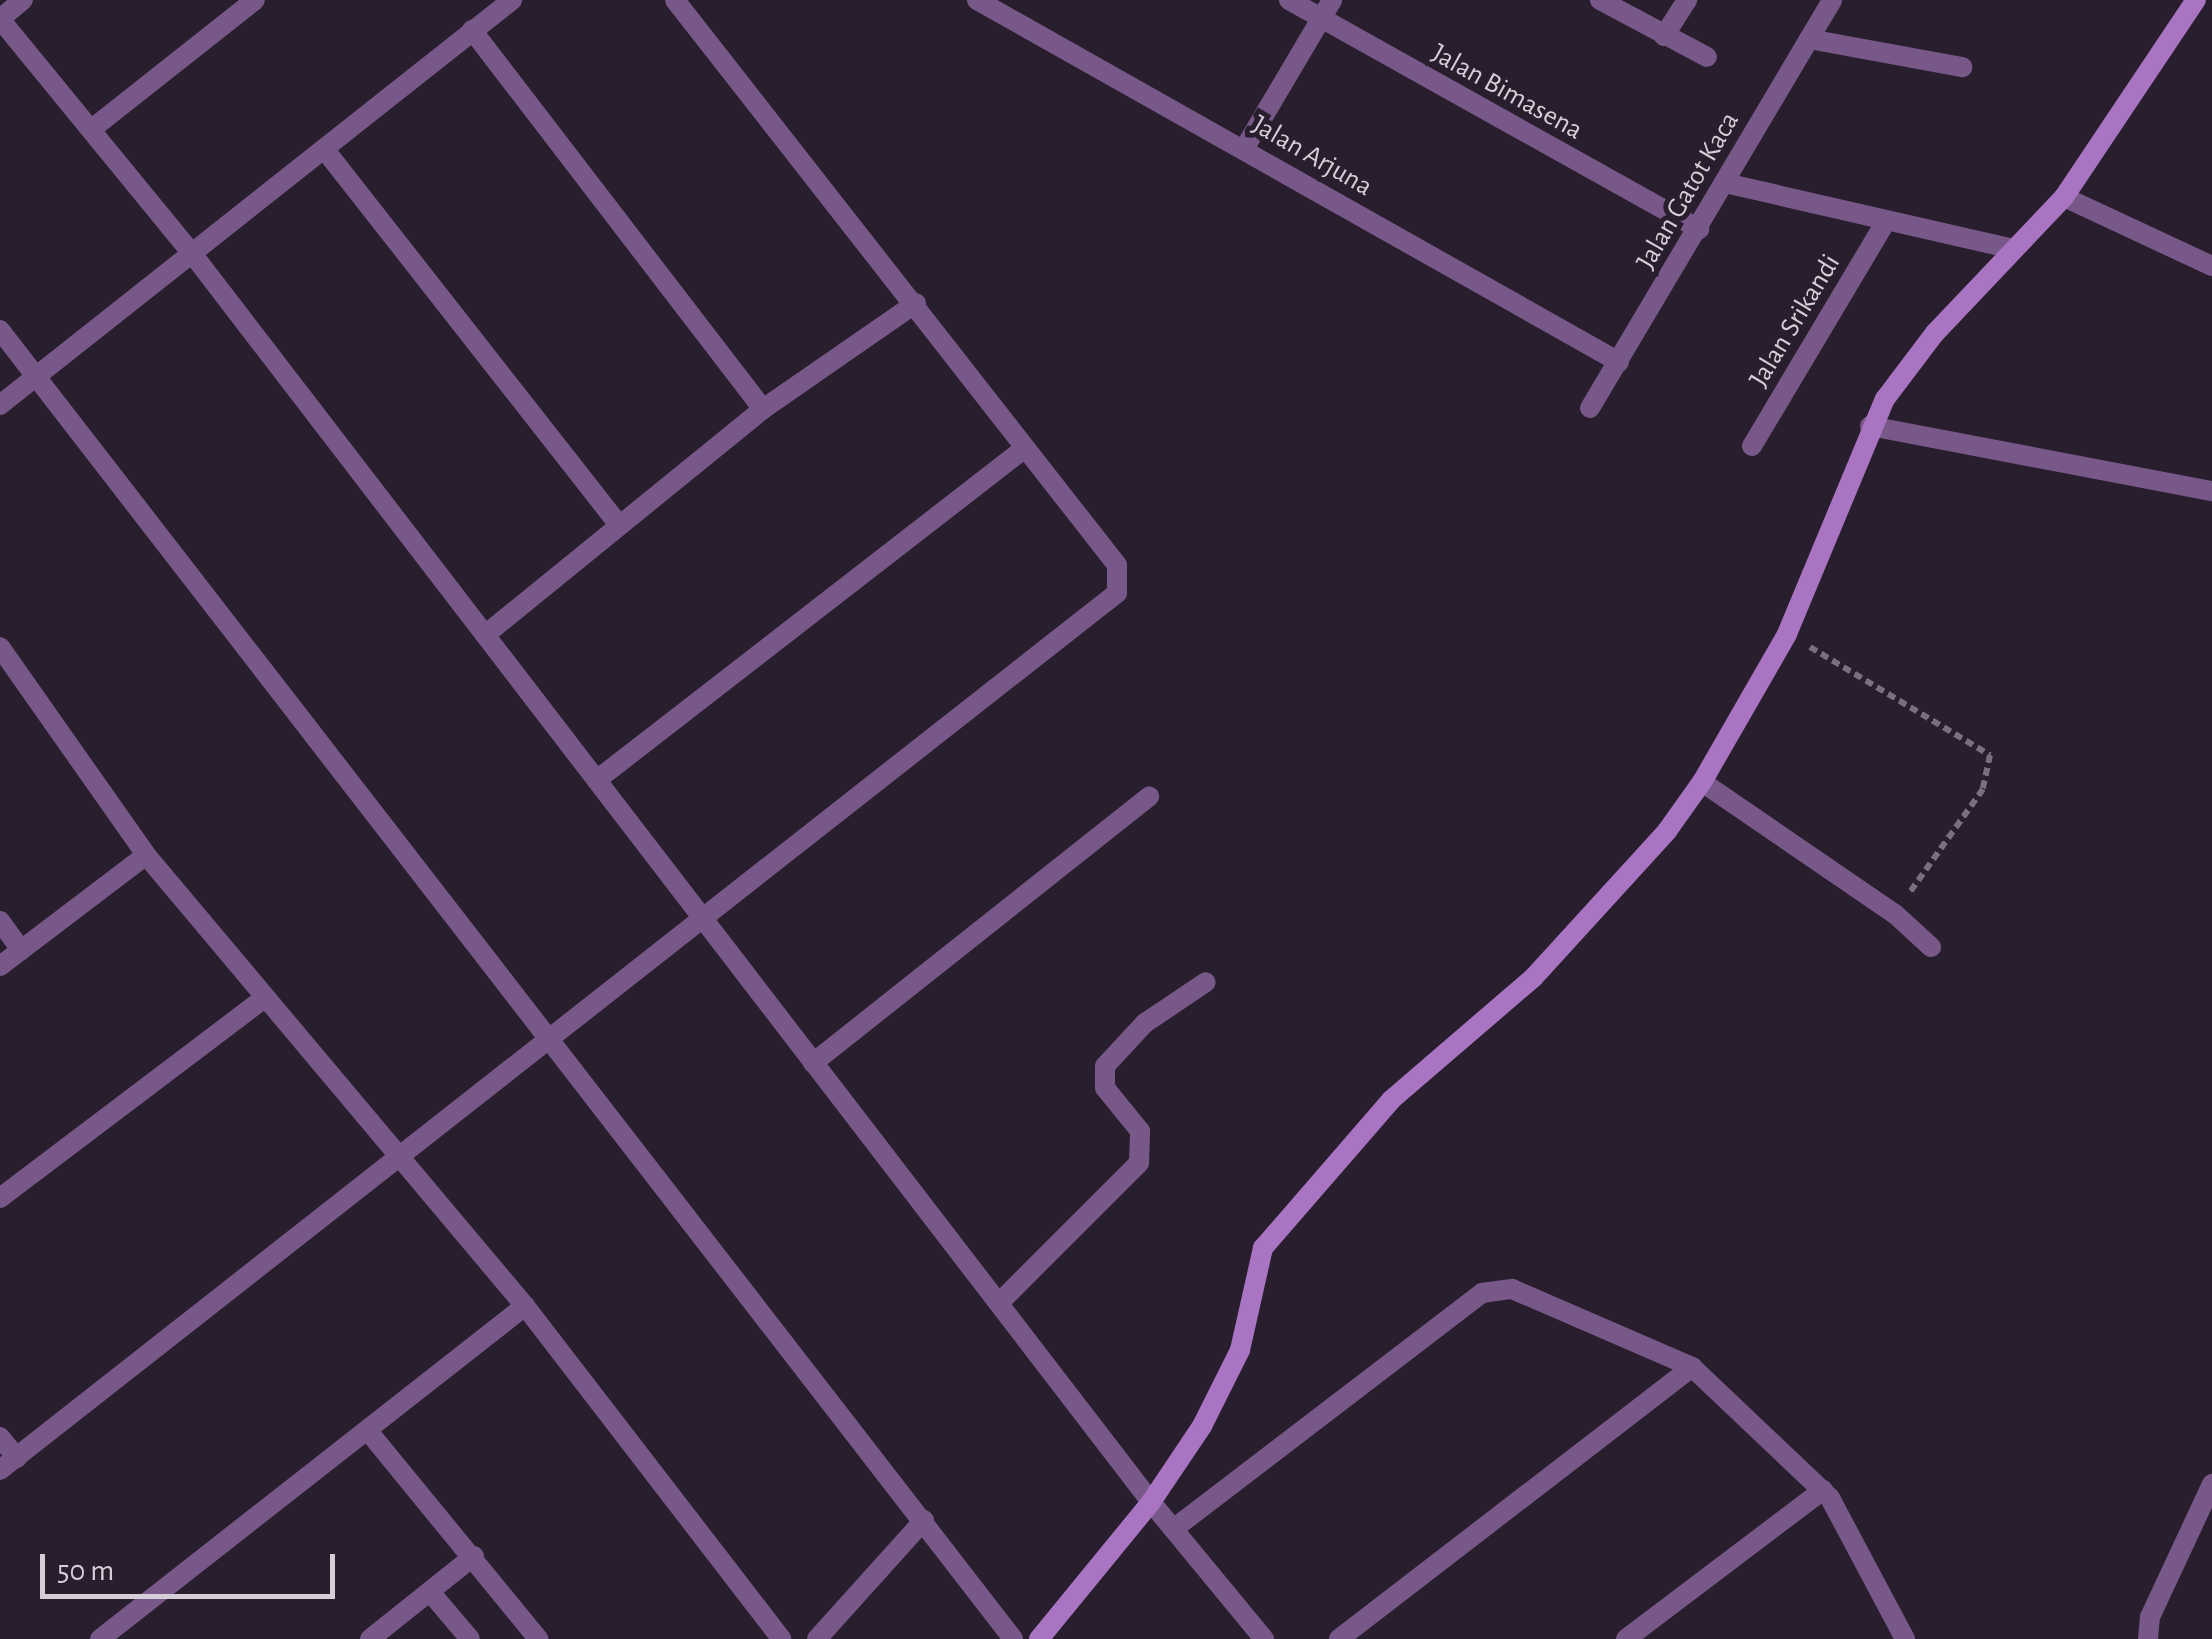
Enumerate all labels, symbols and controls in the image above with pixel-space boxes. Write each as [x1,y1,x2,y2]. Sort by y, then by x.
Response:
street label: Jalan Bimasena [1426,37,1588,147]
street label: Jalan Gatot Kaca [1629,106,1747,276]
street label: Jalan Arjuna [1246,108,1378,204]
street label: Jalan Srikandi [1742,248,1848,394]
scale bar [45,1534,340,1596]
text: 50 m [57,1556,114,1586]

